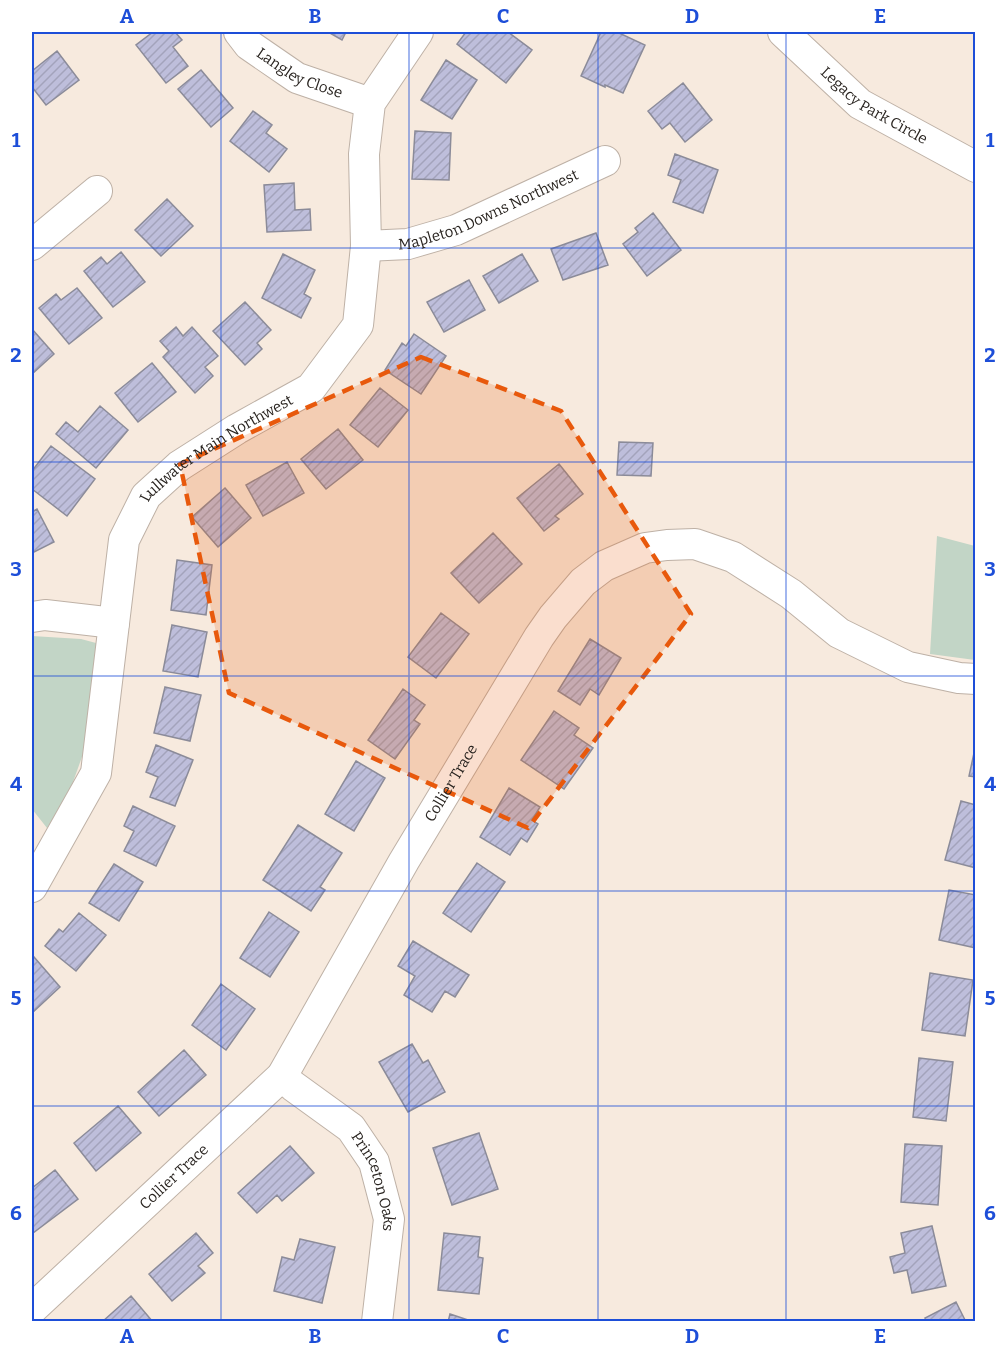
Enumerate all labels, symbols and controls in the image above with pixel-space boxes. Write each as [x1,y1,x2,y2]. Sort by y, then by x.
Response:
text: A [120,4,135,28]
text: B [309,4,322,28]
text: C [497,4,509,28]
text: D [685,4,699,28]
text: E [874,4,886,28]
street label: Langley Close [253,44,345,102]
street label: Legacy Park Circle [817,63,931,148]
text: 1 [12,128,21,152]
text: 1 [986,128,995,152]
street label: Mapleton Downs Northwest [398,165,582,253]
text: 2 [10,343,22,367]
text: 2 [984,343,996,367]
street label: Lullwater Main Northwest [136,391,296,505]
text: 3 [10,557,22,581]
text: 3 [984,557,996,581]
street label: Collier Trace [421,741,481,825]
text: 4 [10,772,22,796]
text: 4 [984,772,996,796]
text: 5 [11,986,22,1010]
text: 5 [985,986,996,1010]
street label: Princeton Oaks [347,1129,398,1232]
street label: Collier Trace [136,1140,212,1213]
text: 6 [10,1201,22,1225]
text: 6 [984,1201,996,1225]
text: A [120,1324,135,1348]
text: B [309,1324,322,1348]
text: C [497,1324,509,1348]
text: D [685,1324,699,1348]
text: E [874,1324,886,1348]

